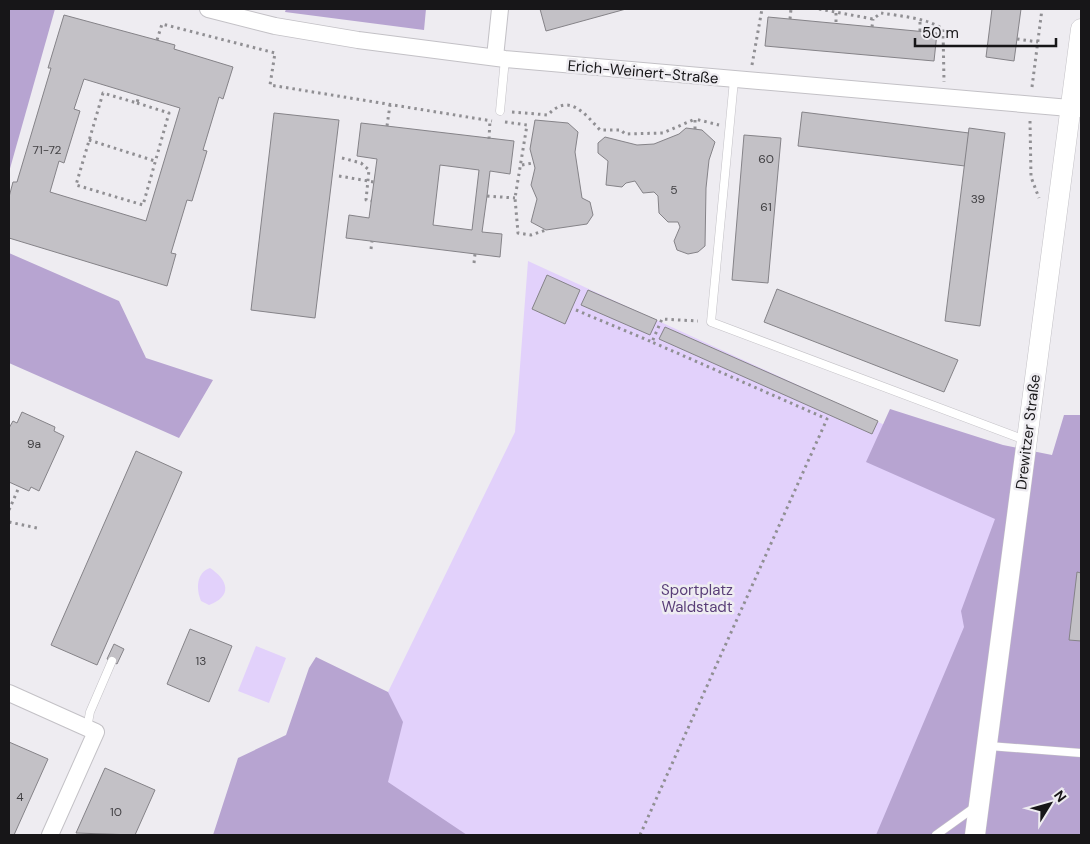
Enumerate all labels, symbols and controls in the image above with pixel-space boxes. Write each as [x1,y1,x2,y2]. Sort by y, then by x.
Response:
scale bar [915,15,1056,47]
text: 50 m [922,23,959,43]
street label: Erich-Weinert-Straße [567,55,719,89]
house number: 71-72 [33,142,62,158]
house number: 60 [758,151,774,167]
house number: 5 [670,182,678,198]
house number: 39 [971,191,985,207]
house number: 61 [760,199,772,215]
street label: Drewitzer Straße [1011,373,1045,491]
house number: 9a [27,436,41,452]
park label: Sportplatz Waldstadt [661,580,733,617]
house number: 13 [196,653,206,669]
north arrow [1025,779,1075,829]
text: N [1050,787,1071,806]
house number: 4 [16,789,24,805]
house number: 10 [110,804,122,820]

